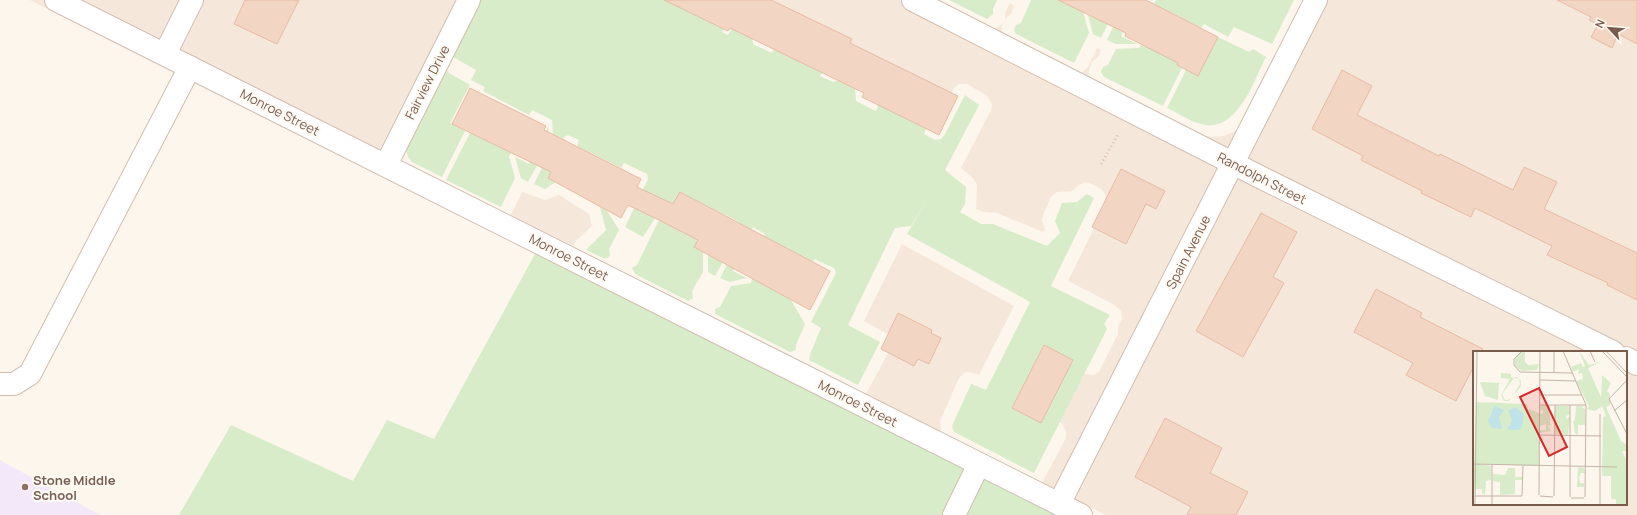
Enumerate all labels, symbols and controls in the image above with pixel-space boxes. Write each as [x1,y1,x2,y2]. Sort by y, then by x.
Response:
north arrow [1589,8,1629,48]
text: N [1591,16,1608,30]
street label: Fairview Drive [401,41,454,122]
street label: Monroe Street [237,84,323,140]
street label: Randolph Street [1214,148,1310,208]
street label: Spain Avenue [1162,212,1215,292]
street label: Monroe Street [526,229,612,285]
inset map [1473,351,1627,505]
street label: Monroe Street [815,375,901,431]
place label: Stone Middle School [33,471,116,504]
marker: Stone Middle School [20,482,30,492]

